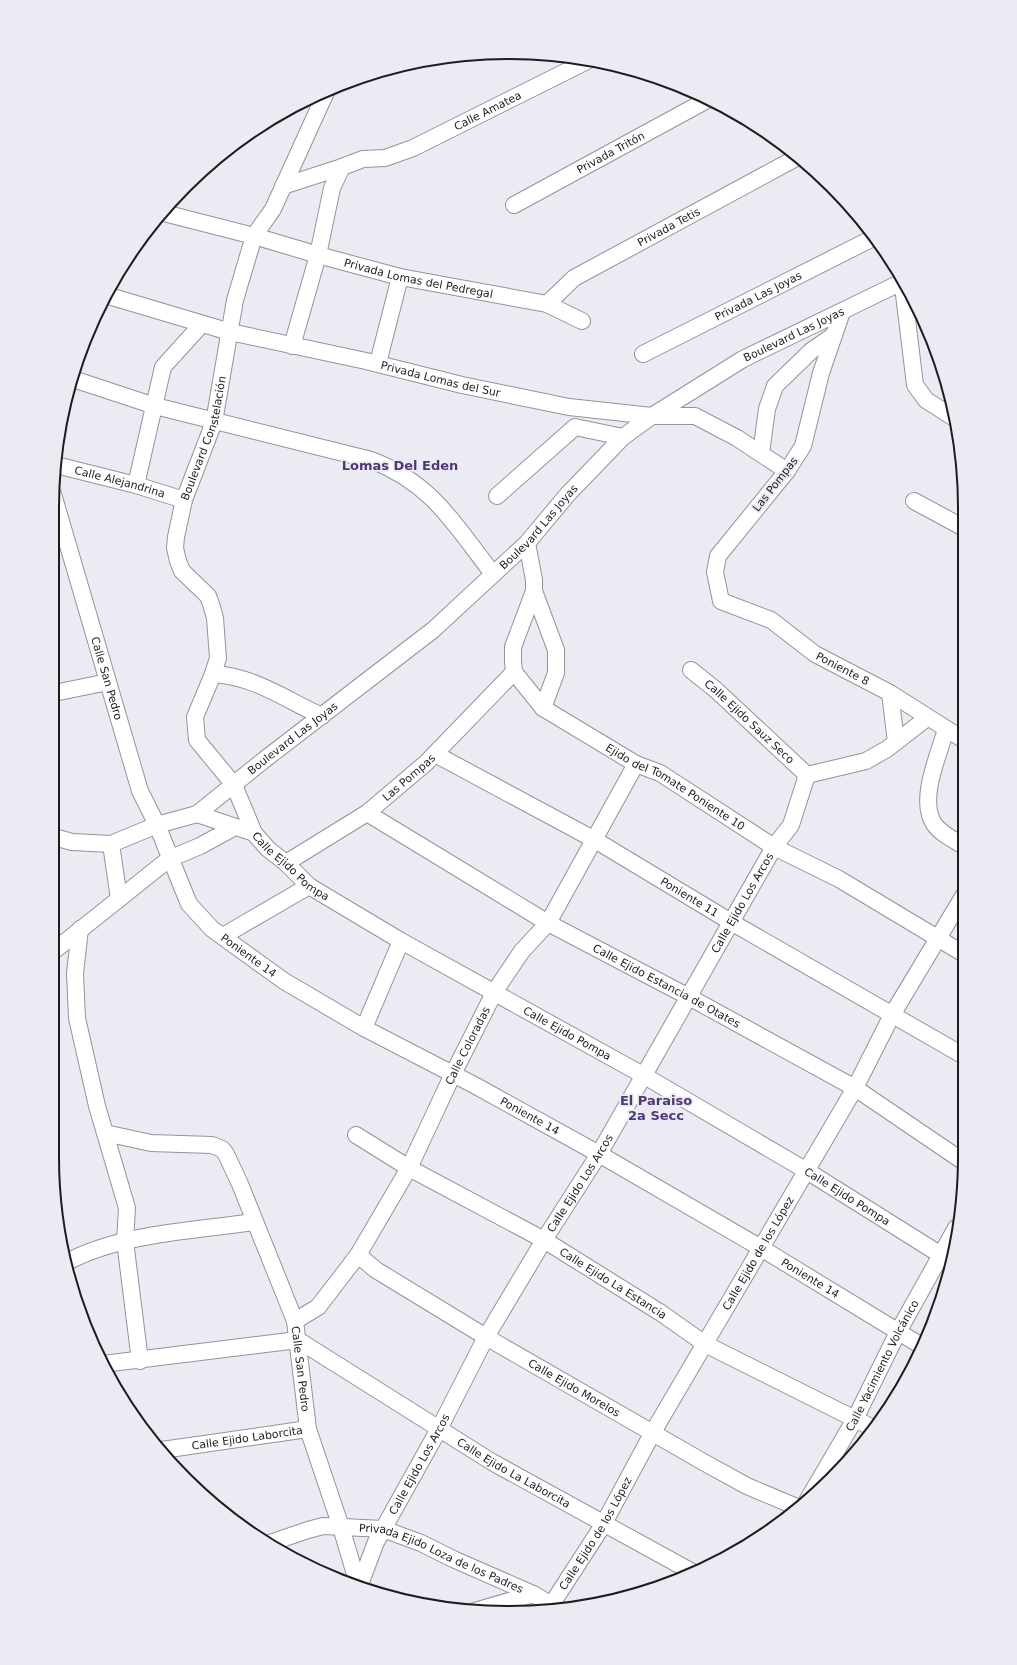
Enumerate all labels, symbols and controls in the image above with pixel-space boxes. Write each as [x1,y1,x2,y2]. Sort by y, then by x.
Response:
street label: Calle Amatea [452,89,524,133]
street label: Privada Tritón [575,129,647,177]
street label: Privada Tetis [635,205,703,250]
street label: Privada Lomas del Pedregal [343,256,494,301]
street label: Privada Las Joyas [713,269,804,324]
street label: Boulevard Las Joyas [741,305,847,365]
street label: Privada Lomas del Sur [379,359,502,400]
street label: Boulevard Constelación [178,375,229,502]
street label: Las Pompas [750,454,801,514]
district label: Lomas Del Eden [342,458,458,473]
street label: Calle Alejandrina [73,464,167,501]
street label: Boulevard Las Joyas [497,482,581,572]
street label: Calle San Pedro [88,635,125,722]
street label: Poniente 8 [813,650,871,688]
street label: Calle Ejido Sauz Seco [702,677,797,767]
street label: Boulevard Las Joyas [245,700,341,777]
street label: Ejido del Tomate Poniente 10 [603,741,747,833]
street label: Las Pompas [380,751,438,804]
street label: Calle Ejido Pompa [249,830,331,904]
street label: Calle Ejido Los Arcos [709,850,776,956]
street label: Poniente 11 [658,875,721,920]
street label: Poniente 14 [218,932,279,980]
street label: Calle Ejido Estancia de Otates [590,942,743,1031]
street label: Calle Coloradas [443,1004,493,1087]
street label: Calle Ejido Pompa [521,1004,613,1063]
district label: El Paraiso 2a Secc [620,1093,692,1123]
street label: Poniente 14 [498,1095,561,1138]
street label: Calle Ejido Los Arcos [545,1132,616,1235]
street label: Calle Ejido Pompa [802,1165,892,1228]
street label: Calle Ejido de los López [720,1194,797,1313]
street label: Calle Ejido La Estancia [557,1245,669,1322]
street label: Poniente 14 [779,1256,841,1301]
street label: Calle Yacimiento Volcánico [843,1297,922,1434]
street label: Calle San Pedro [289,1325,312,1412]
street label: Calle Ejido Morelos [526,1357,622,1420]
street label: Calle Ejido Los Arcos [386,1412,453,1517]
street label: Calle Ejido Laborcita [191,1424,304,1453]
street label: Calle Ejido La Laborcita [454,1436,573,1511]
street label: Calle Ejido de los López [557,1475,635,1593]
street label: Privada Ejido Loza de los Padres [359,1522,525,1596]

